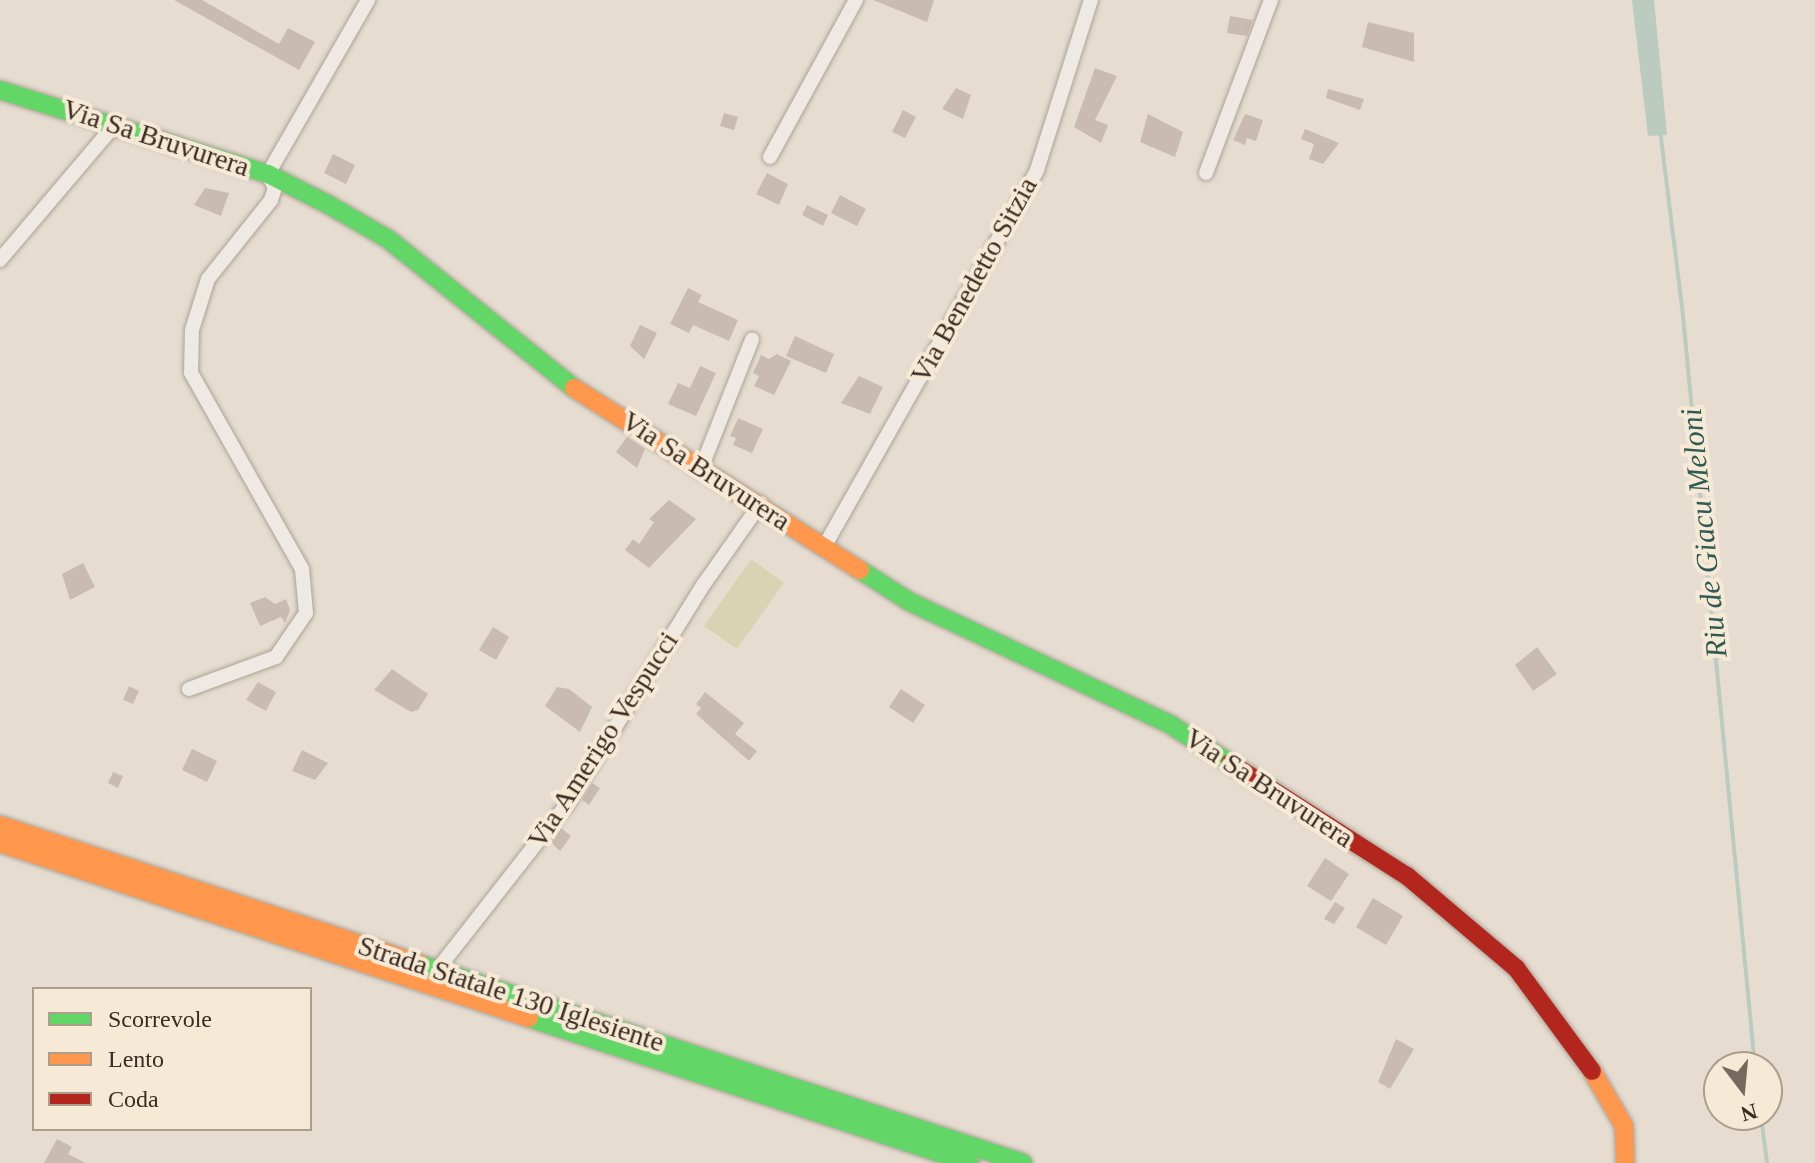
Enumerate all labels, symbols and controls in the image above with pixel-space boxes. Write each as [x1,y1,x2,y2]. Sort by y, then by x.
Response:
street label: Via Sa Bruvurera [58,92,254,184]
street label: Via Benedetto Sitzia [904,171,1044,389]
street label: Via Sa Bruvurera [615,404,797,538]
water label: Riu de Giacu Meloni [1673,406,1735,660]
street label: Via Amerigo Vespucci [520,625,686,855]
street label: Via Sa Bruvurera [1178,721,1360,855]
street label: Strada Statale 130 Iglesiente [354,929,668,1059]
legend [32,987,312,1131]
text: Scorrevole [108,1006,212,1032]
text: Lento [108,1046,164,1072]
north arrow [1703,1051,1783,1131]
text: Coda [108,1086,159,1112]
text: N [1738,1098,1760,1127]

